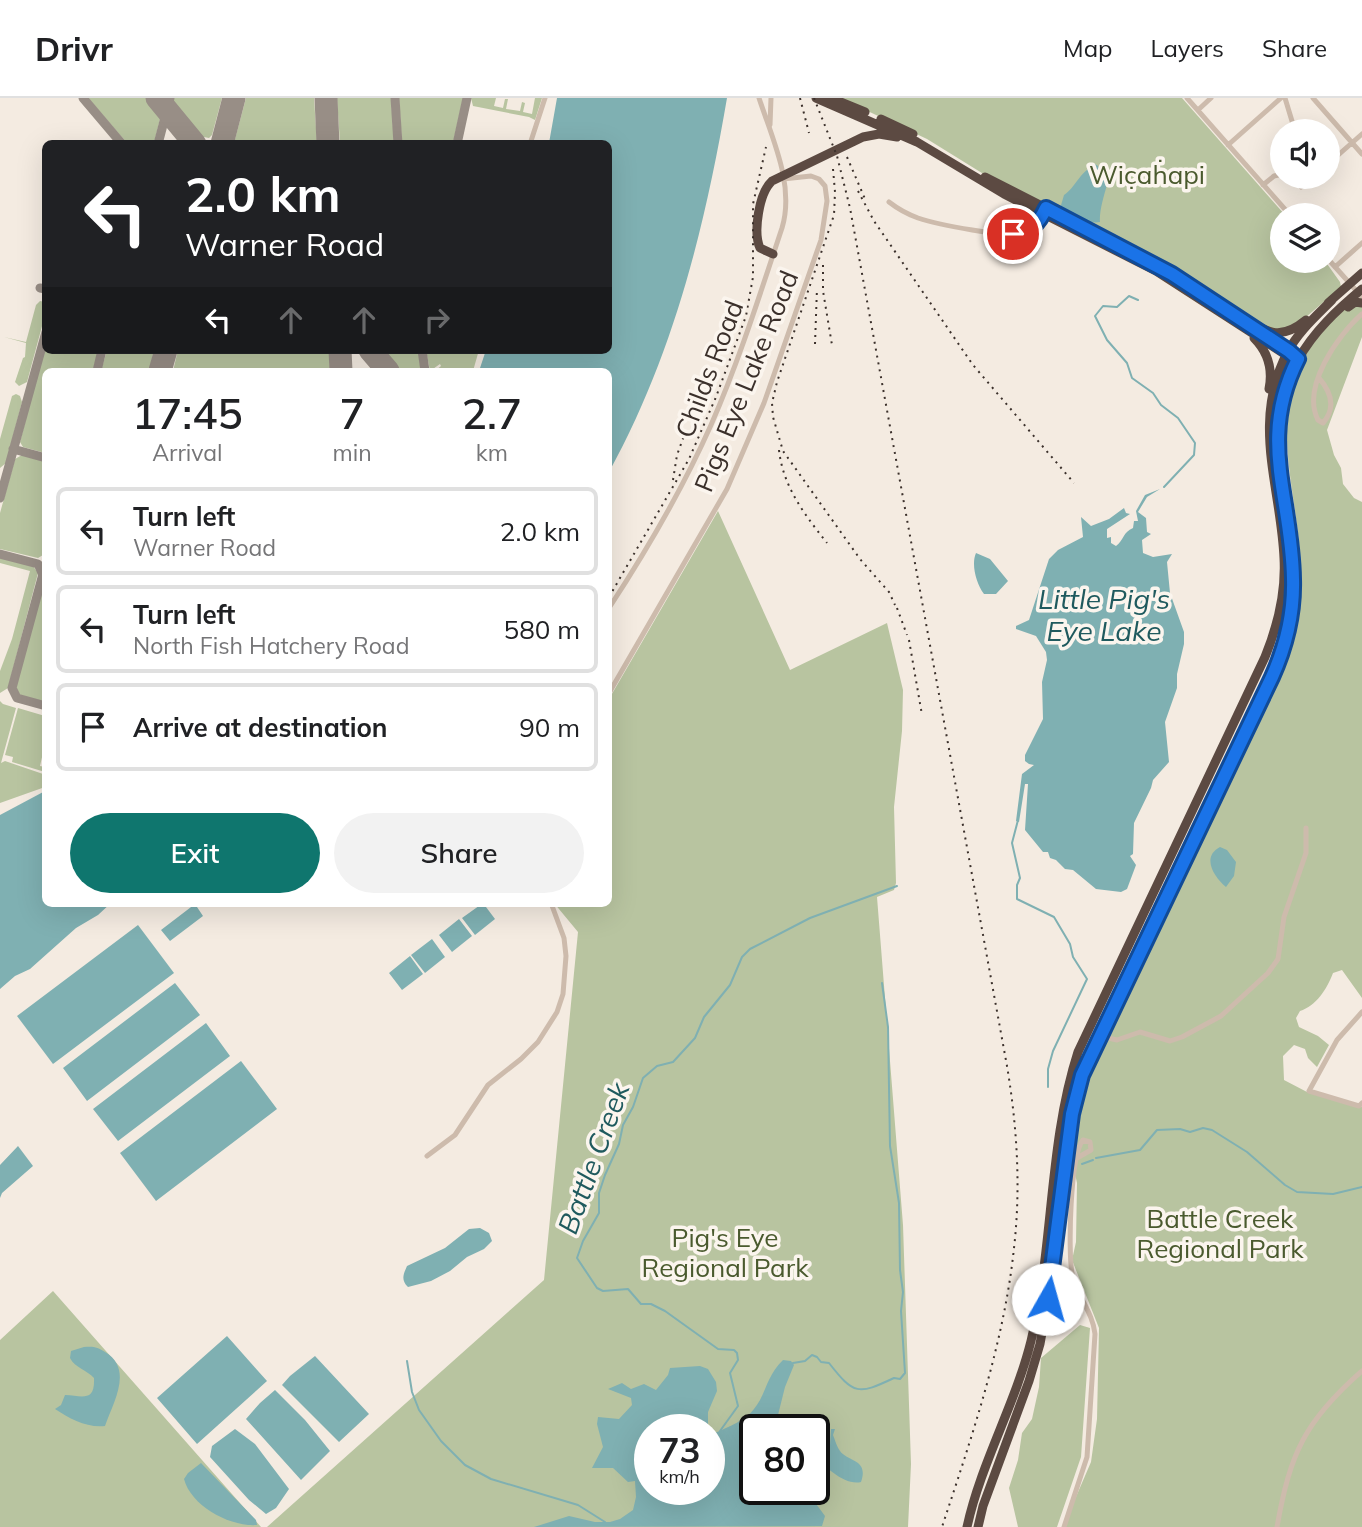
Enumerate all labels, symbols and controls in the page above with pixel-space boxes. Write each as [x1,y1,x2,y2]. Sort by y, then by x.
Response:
text: Drivr [35,28,113,69]
text: Map [1063,33,1112,63]
text: Layers [1150,33,1224,63]
text: Share [1262,33,1327,63]
map controls [1270,119,1340,273]
button: sound [1270,119,1340,189]
park label: Wic̣aḣapi [1089,158,1205,191]
text: 2.0 km [185,163,340,224]
icon: left [70,168,161,259]
button: layers [1270,203,1340,273]
pin [983,204,1043,264]
icon: arrive [994,215,1032,253]
text: Warner Road [185,224,384,264]
street label: Pigs Eye Lake Road [687,266,805,496]
street label: Childs Road [668,296,750,442]
icon: left [199,301,237,339]
icon: ahead [272,301,310,339]
icon: ahead [345,301,383,339]
icon: right [418,301,456,339]
text: 17:45 [132,387,243,440]
text: 7 [340,387,365,440]
text: 2.7 [462,387,522,440]
text: Arrival [152,438,222,467]
text: min [333,438,372,467]
text: km [476,438,508,467]
text: Turn left [133,500,235,533]
icon: left [74,512,112,550]
text: 2.0 km [500,515,580,548]
text: Warner Road [133,533,276,562]
water label: Little Pig's Eye Lake [1038,581,1170,648]
text: Turn left [133,598,235,631]
icon: left [74,610,112,648]
text: 580 m [504,613,580,646]
text: North Fish Hatchery Road [133,631,409,660]
icon: arrive [74,708,112,746]
text: Arrive at destination [133,711,388,744]
text: 90 m [519,711,580,744]
button: Exit [70,813,320,893]
button: Share [334,813,584,893]
water label: Battle Creek [549,1076,637,1238]
park label: Battle Creek Regional Park [1136,1202,1304,1265]
park label: Pig's Eye Regional Park [641,1221,809,1284]
position arrow [1011,1262,1085,1336]
speed limit sign: 80 [739,1414,830,1505]
text: 73 [658,1428,701,1472]
text: km/h [659,1465,700,1488]

